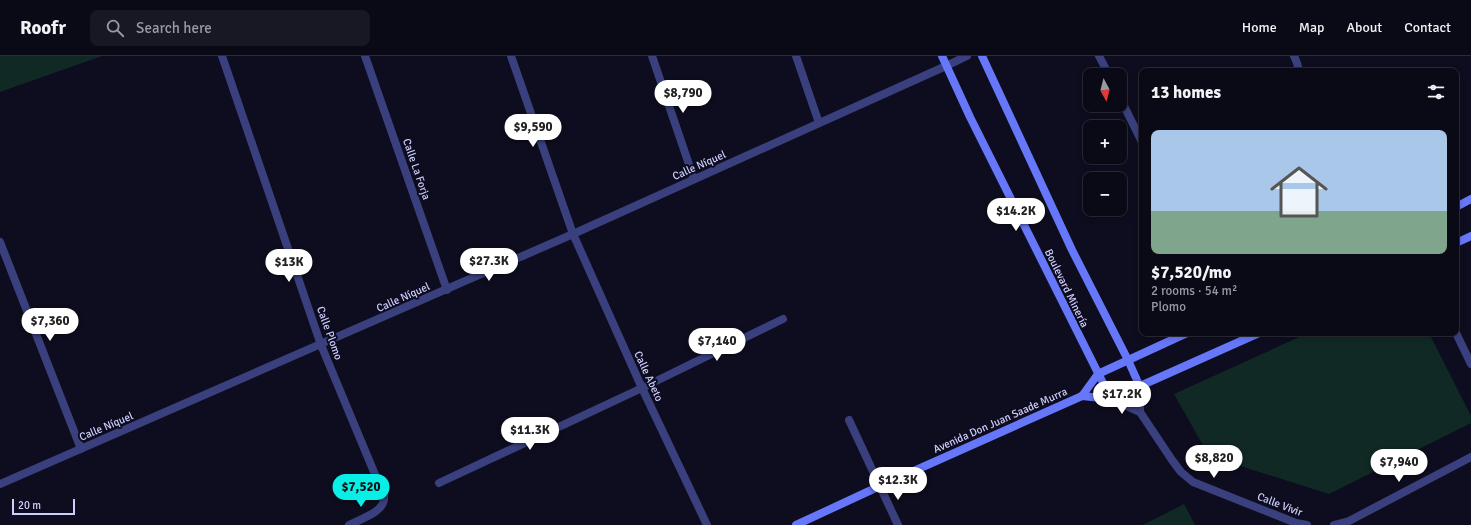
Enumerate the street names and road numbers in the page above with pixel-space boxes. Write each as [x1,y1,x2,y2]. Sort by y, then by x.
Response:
street label: Calle La Forja [400,137,433,202]
street label: Calle Níquel [670,148,728,183]
street label: Boulevard Minería [1042,247,1091,330]
street label: Calle Níquel [374,280,432,315]
street label: Calle Plomo [314,305,345,362]
street label: Calle Abeto [631,349,666,404]
street label: Avenida Don Juan Saade Murra [931,385,1070,456]
street label: Calle Níquel [77,409,135,444]
street label: Calle Vivir [1255,490,1304,519]

